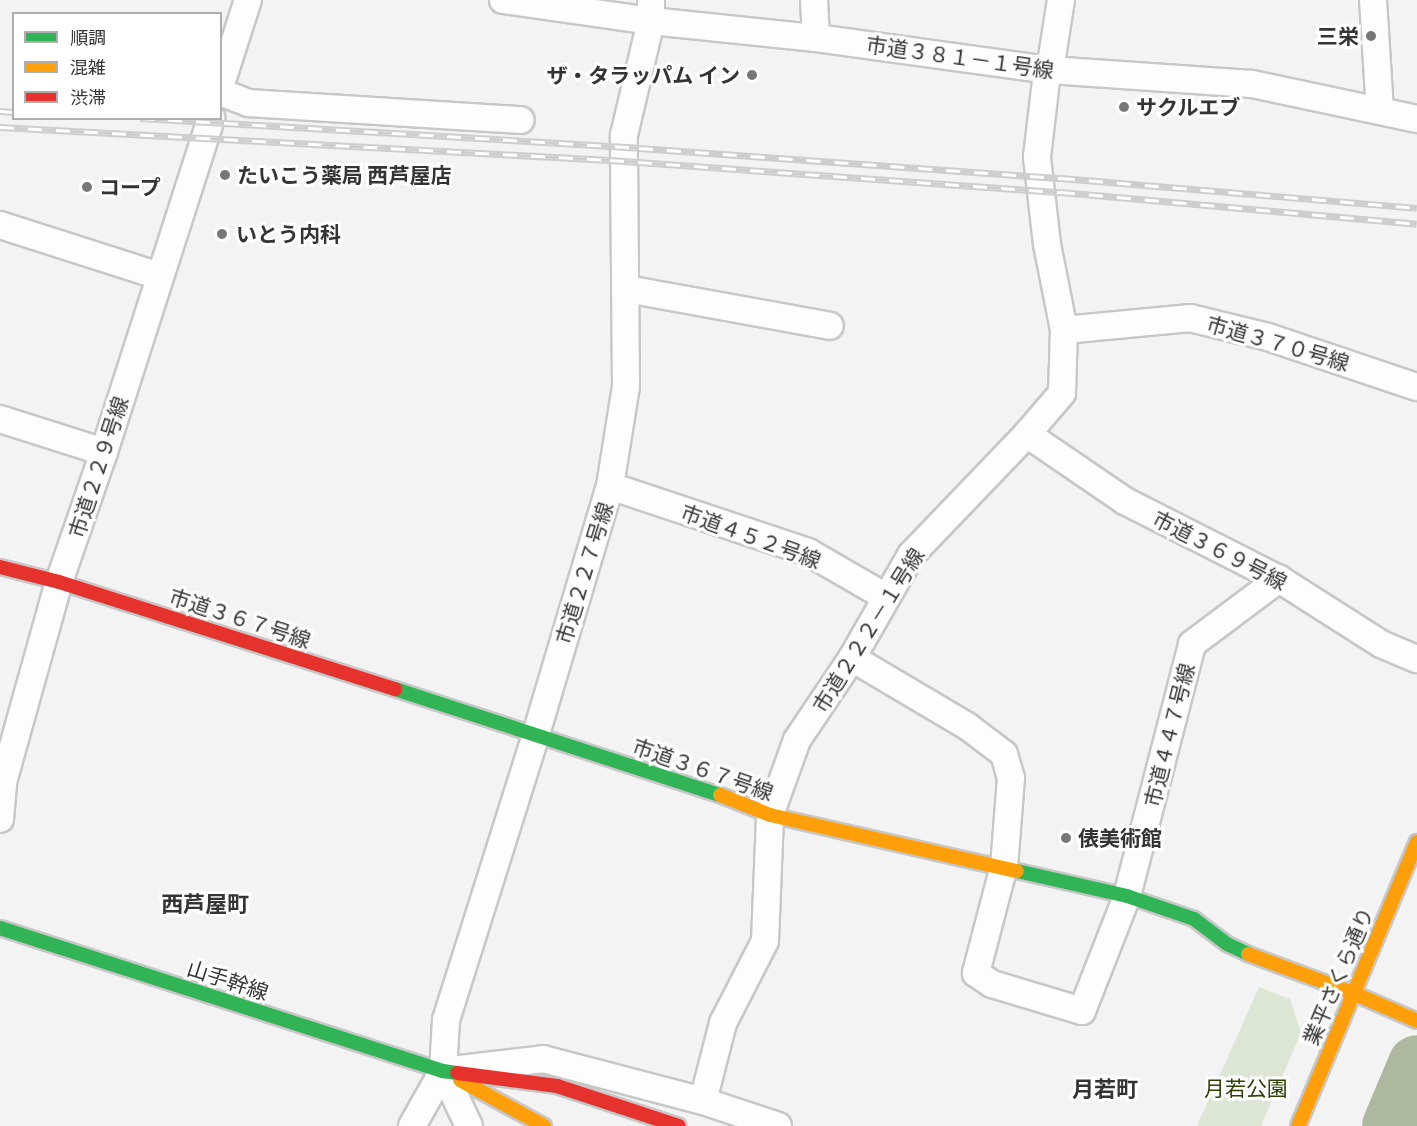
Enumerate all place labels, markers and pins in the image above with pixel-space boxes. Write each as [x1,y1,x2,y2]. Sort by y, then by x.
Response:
place label: 三栄 [1317,23,1359,49]
marker: 三栄 [1364,29,1378,43]
place label: ザ・タラッパム イン [546,62,740,88]
marker: ザ・タラッパム イン [745,68,759,82]
place label: サクルエブ [1136,94,1241,120]
marker: サクルエブ [1117,100,1131,114]
place label: たいこう薬局 西芦屋店 [237,162,452,188]
marker: たいこう薬局 西芦屋店 [218,168,232,182]
place label: コープ [99,174,162,200]
marker: コープ [80,180,94,194]
place label: いとう内科 [236,221,341,247]
marker: いとう内科 [213,225,231,243]
place label: 俵美術館 [1078,825,1162,851]
marker: 俵美術館 [1059,831,1073,845]

